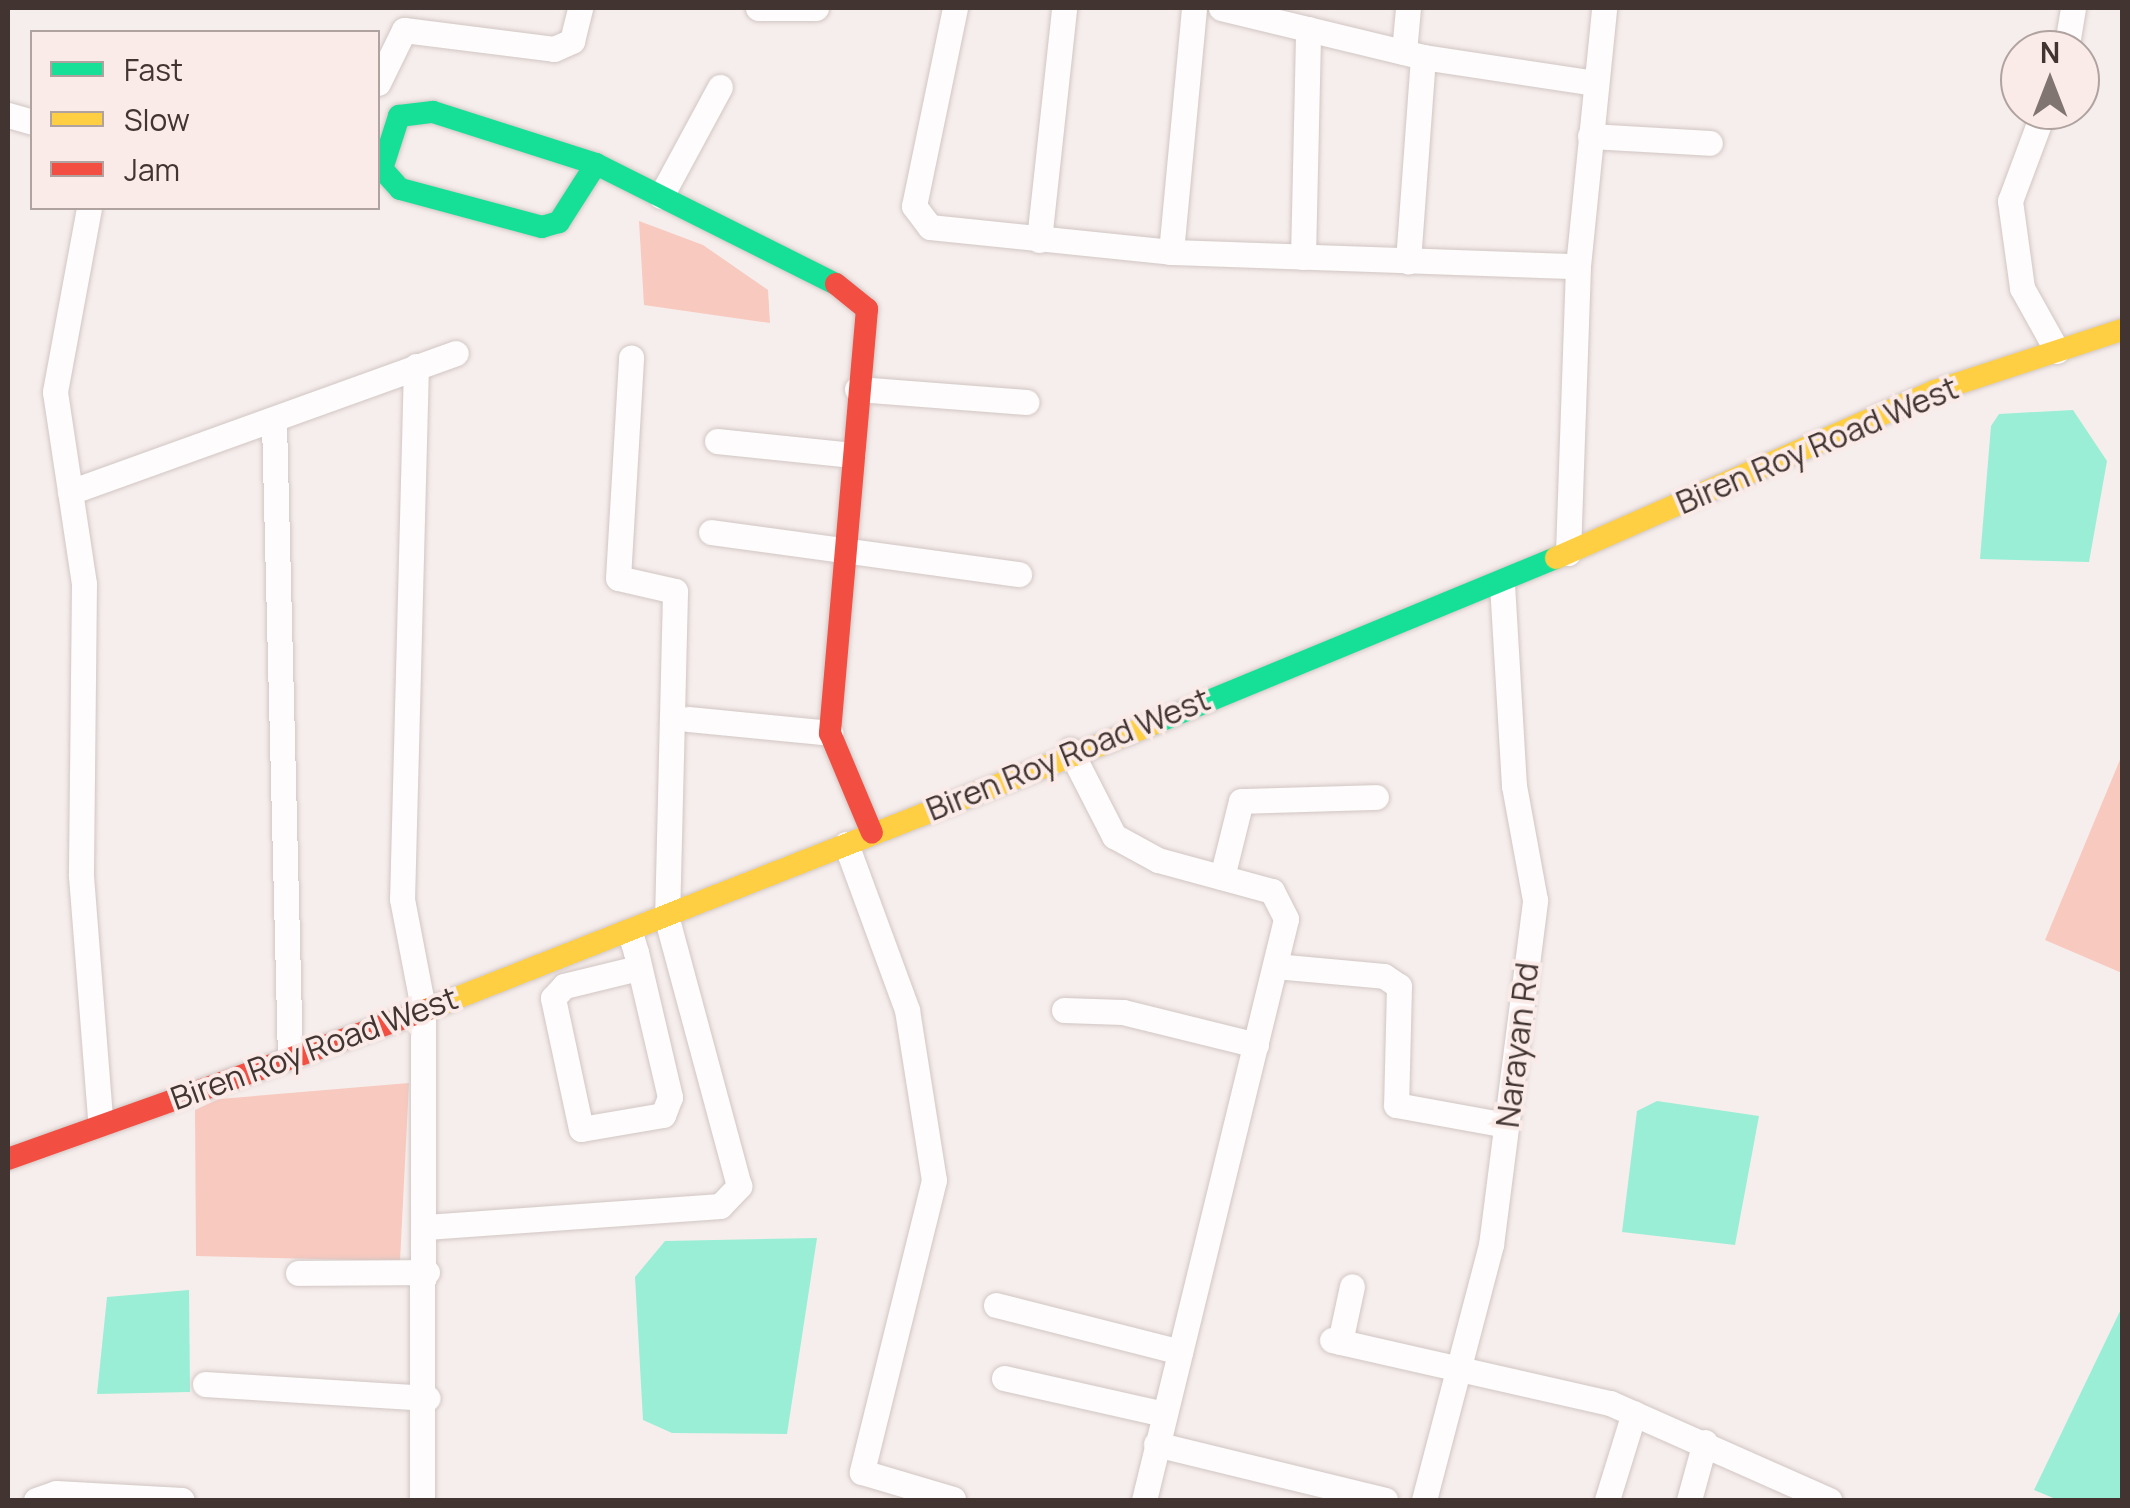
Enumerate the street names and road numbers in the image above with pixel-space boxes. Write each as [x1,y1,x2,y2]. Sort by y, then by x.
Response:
street label: Biren Roy Road West [1670,368,1964,522]
street label: Biren Roy Road West [921,680,1215,828]
street label: Narayan Rd [1488,960,1546,1130]
street label: Biren Roy Road West [165,978,463,1118]

